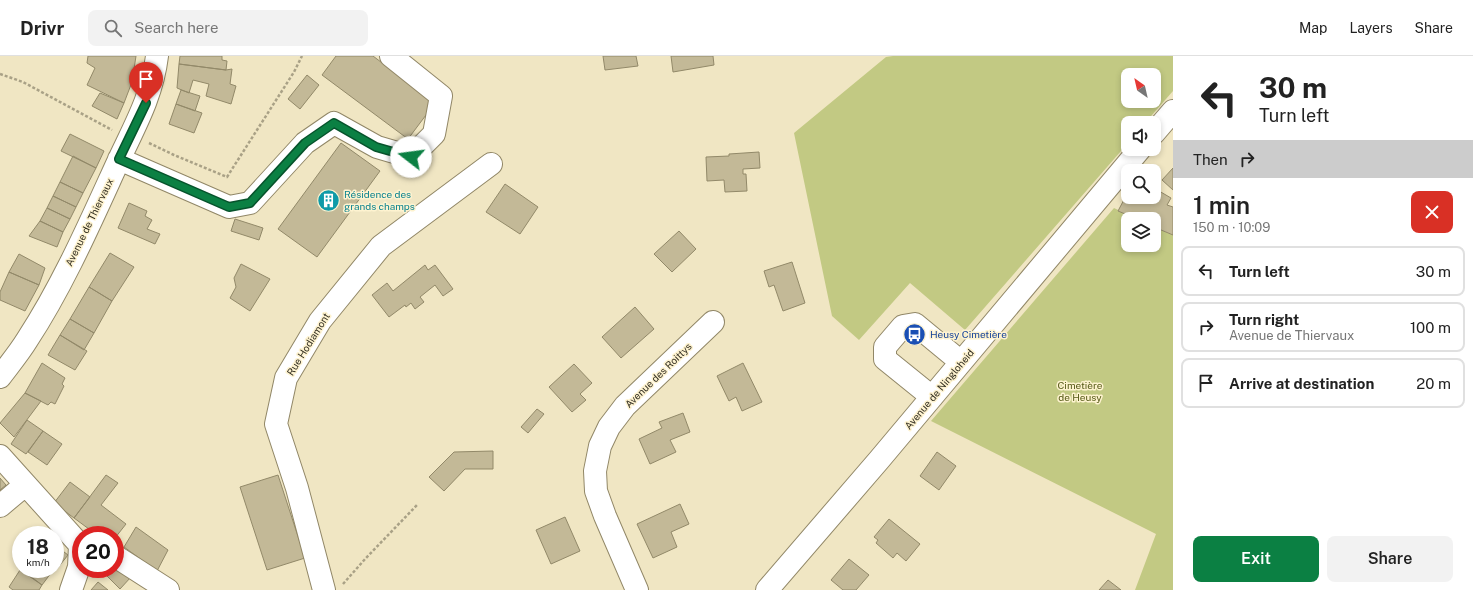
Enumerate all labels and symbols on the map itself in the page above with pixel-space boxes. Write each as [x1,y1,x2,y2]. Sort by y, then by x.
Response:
pin [129,62,163,103]
north arrow [1121,68,1161,108]
position arrow [390,136,432,178]
street label: Avenue de Thiervaux [62,176,116,268]
building icon: Résidence des grands champs [316,187,342,213]
place label: Résidence des grands champs [344,188,415,212]
street label: Rue Hodiamont [284,310,332,378]
bus stop icon: Heusy Cimetière [901,321,927,347]
place label: Heusy Cimetière [930,328,1007,340]
street label: Avenue des Roittys [622,340,694,410]
street label: Avenue de Ningloheid [902,346,976,432]
park label: Cimetière de Heusy [1057,379,1103,403]
speed limit sign: 20 [72,526,124,578]

